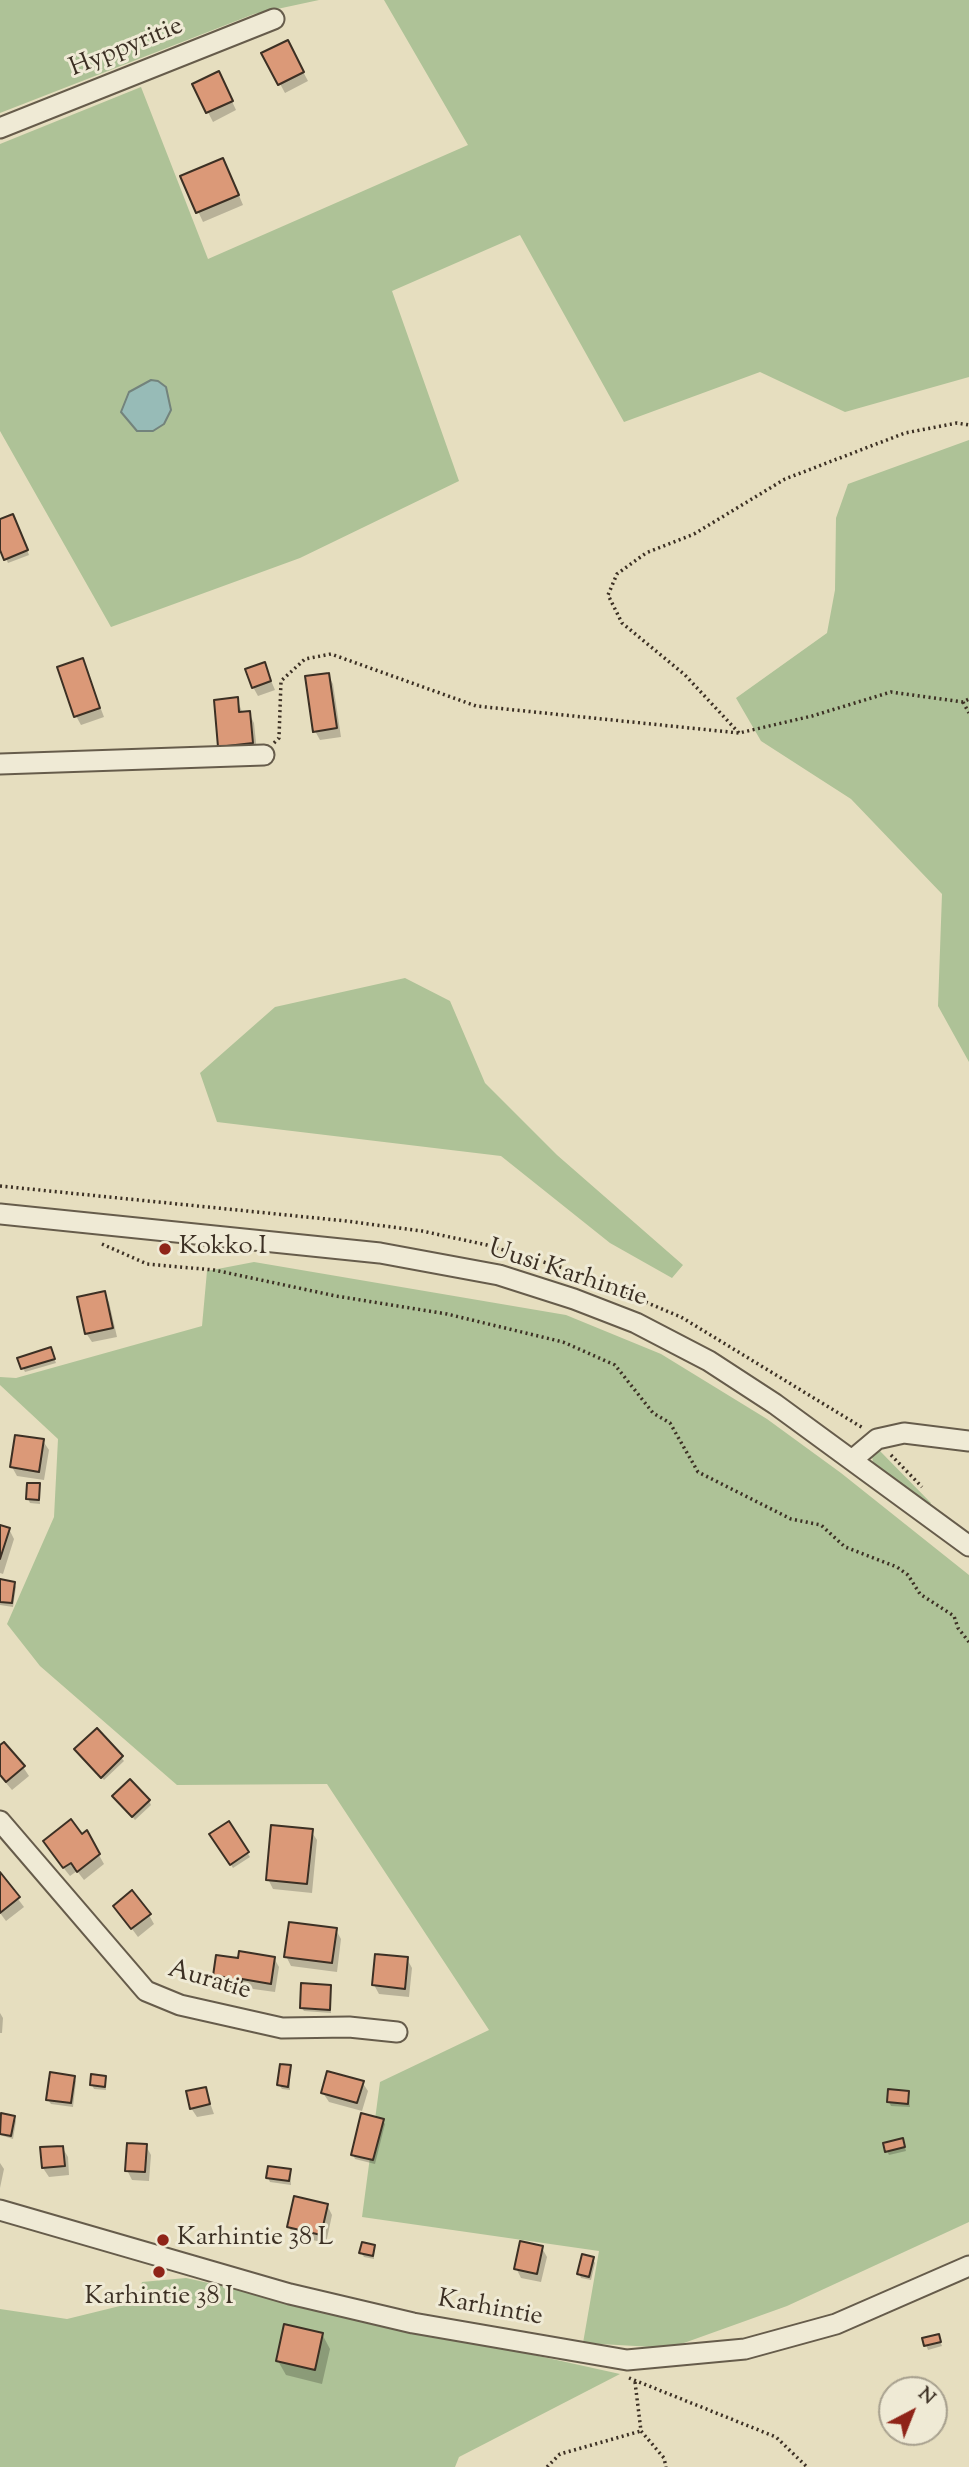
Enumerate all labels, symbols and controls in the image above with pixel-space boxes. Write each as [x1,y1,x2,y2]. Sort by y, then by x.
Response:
street label: Hyppyritie [66,12,188,86]
place label: Kokko I [179,1233,267,1265]
street label: Uusi Karhintie [484,1235,650,1315]
marker: Kokko I [157,1241,173,1257]
street label: Auratie [164,1955,254,2009]
place label: Karhintie 38 L [177,2224,333,2256]
marker: Karhintie 38 L [155,2232,171,2248]
marker: Karhintie 38 I [151,2264,167,2280]
place label: Karhintie 38 I [84,2283,234,2315]
street label: Karhintie [435,2285,545,2335]
north arrow [878,2376,948,2446]
text: N [911,2381,941,2412]

